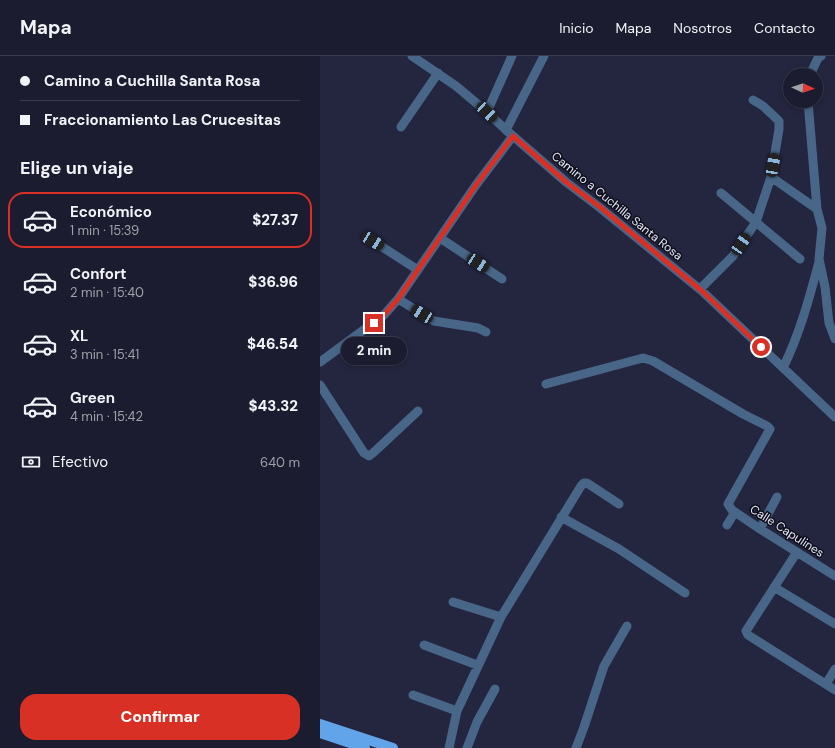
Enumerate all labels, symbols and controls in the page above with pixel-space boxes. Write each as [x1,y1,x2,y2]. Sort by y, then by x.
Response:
text: Mapa [20,15,72,40]
text: Inicio [559,19,594,37]
text: Mapa [616,19,651,37]
text: Nosotros [673,19,732,37]
text: Contacto [754,19,815,37]
north arrow [783,68,823,108]
map controls [783,68,823,108]
text: Camino a Cuchilla Santa Rosa [44,71,260,91]
car [474,99,500,125]
text: Fraccionamiento Las Crucesitas [44,110,281,130]
street label: Camino a Cuchilla Santa Rosa [548,148,686,264]
car [765,152,781,178]
text: Elige un viaje [20,156,134,180]
icon: car [22,202,58,238]
text: Económico [70,202,152,222]
text: $27.37 [252,210,298,230]
text: 1 min · 15:39 [70,222,139,239]
car [360,230,386,252]
car [729,231,753,257]
car [465,251,491,275]
icon: car [22,264,58,300]
text: Confort [70,264,127,284]
text: $36.96 [248,272,298,292]
text: 2 min · 15:40 [70,284,144,301]
car [409,303,435,325]
route end [365,314,383,332]
icon: car [22,326,58,362]
text: XL [70,326,88,346]
text: $46.54 [247,334,298,354]
callout: 2 min [341,337,407,365]
route start [752,338,770,356]
text: 2 min [357,342,391,359]
text: 3 min · 15:41 [70,346,139,363]
icon: car [22,388,58,424]
text: Green [70,388,115,408]
text: $43.32 [248,396,298,416]
text: 4 min · 15:42 [70,408,143,425]
icon: cash [20,451,42,473]
text: Efectivo [52,452,108,472]
text: 640 m [260,454,300,471]
street label: Calle Capulines [747,501,827,561]
button: Confirmar [20,694,300,740]

